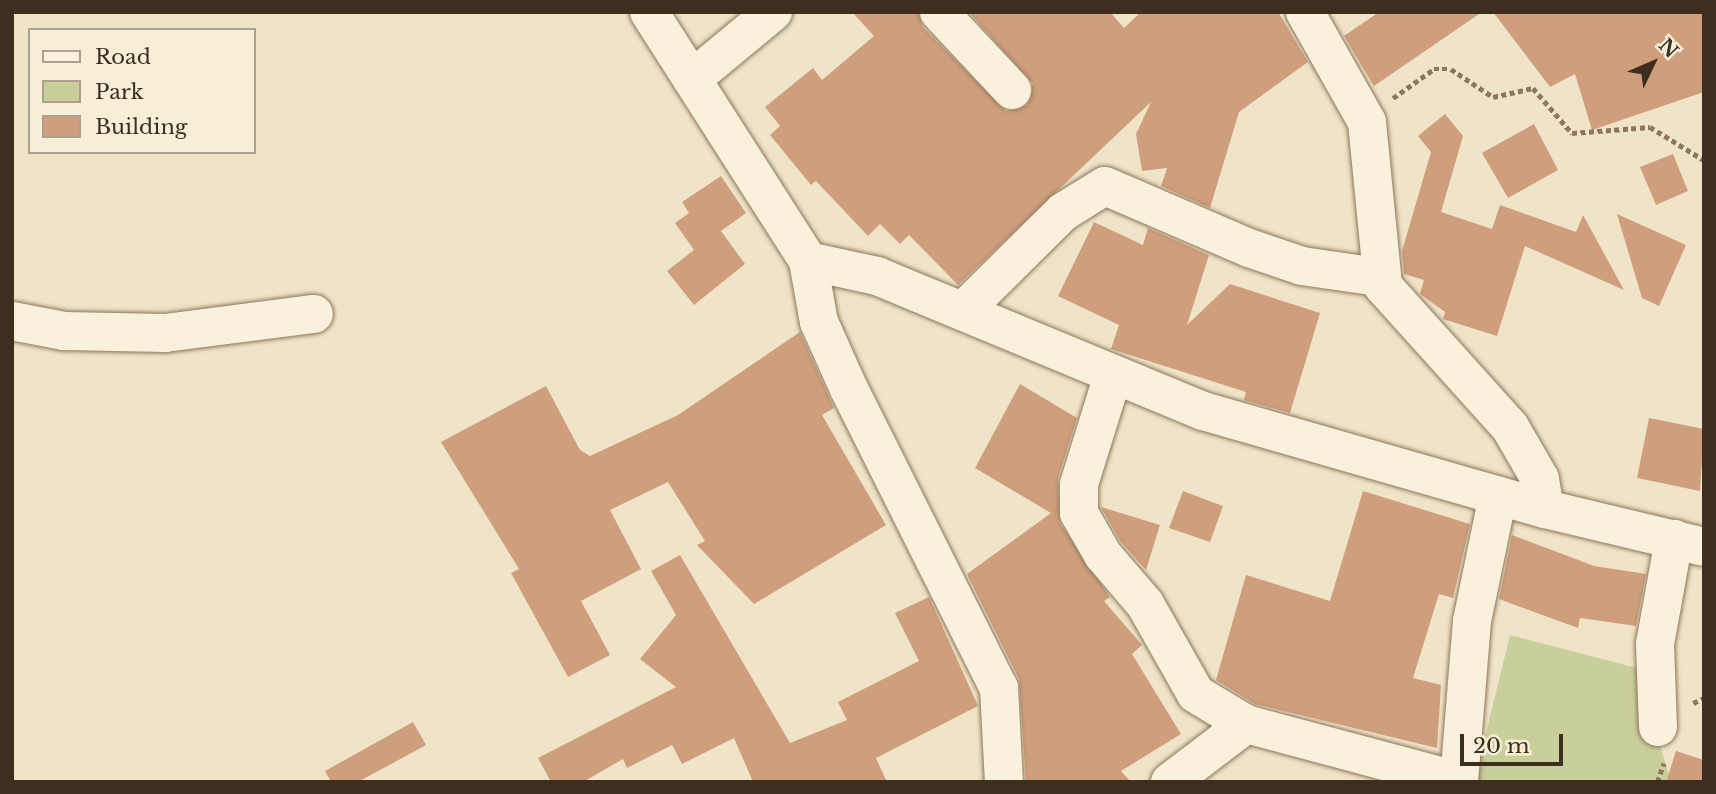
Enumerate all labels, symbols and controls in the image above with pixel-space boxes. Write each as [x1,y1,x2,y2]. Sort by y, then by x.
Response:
legend [28,28,256,154]
north arrow [1618,28,1688,98]
text: N [1654,34,1683,62]
text: Road [95,44,151,70]
text: Park [95,79,144,105]
text: Building [95,114,187,140]
scale bar [1464,720,1567,764]
text: 20 m [1473,733,1530,759]

